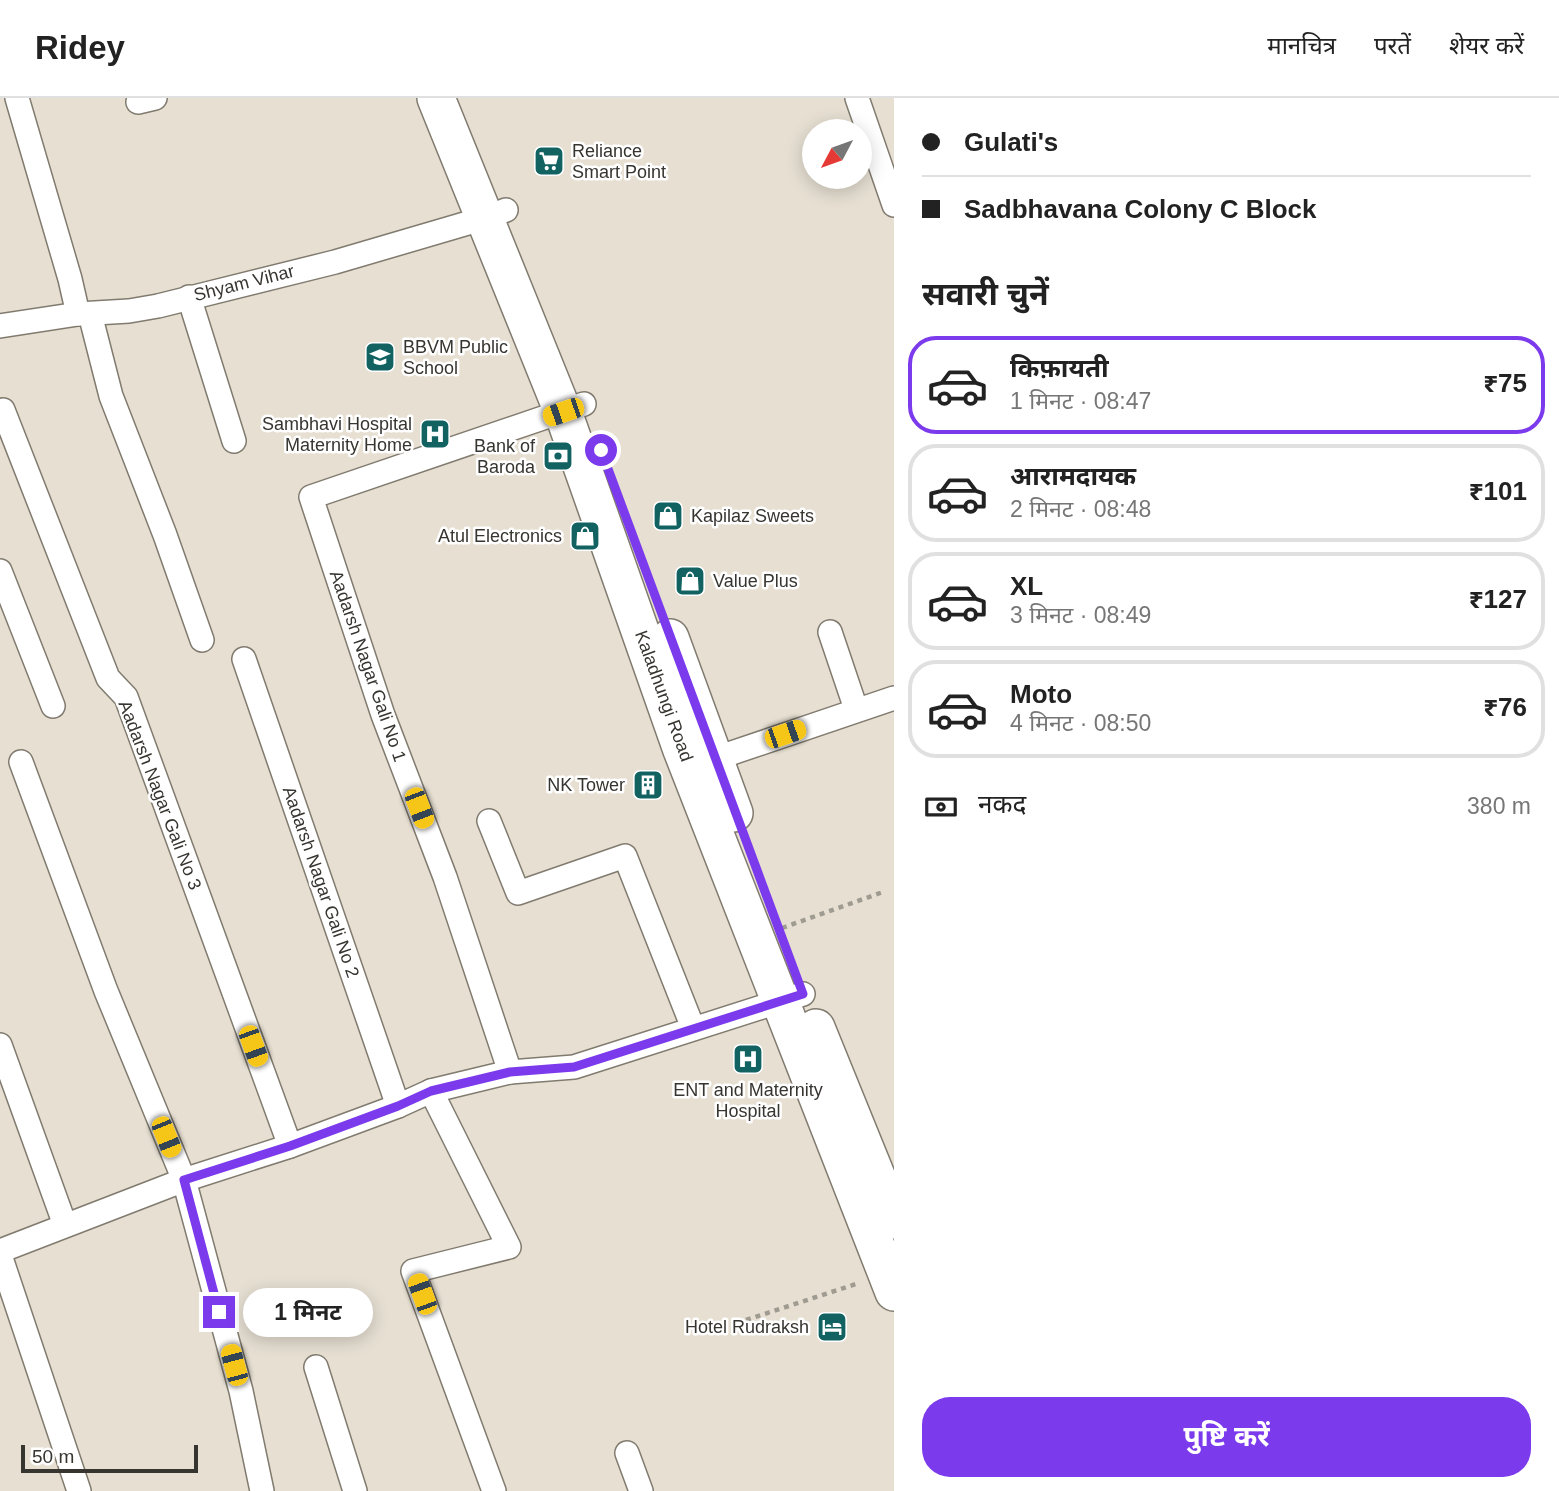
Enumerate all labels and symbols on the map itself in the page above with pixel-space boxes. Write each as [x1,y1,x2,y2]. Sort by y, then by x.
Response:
north arrow [802,119,872,189]
place label: Reliance Smart Point [572,141,666,182]
supermarket icon: Reliance Smart Point [532,144,566,178]
street label: Shyam Vihar [192,261,296,305]
place label: BBVM Public School [403,337,508,378]
school or university icon: BBVM Public School [363,340,397,374]
car [540,395,587,429]
place label: Sambhavi Hospital Maternity Home [262,414,412,455]
hospital icon: Sambhavi Hospital Maternity Home [418,417,452,451]
route start [585,434,617,466]
place label: Bank of Baroda [474,436,536,477]
bank icon: Bank of Baroda [541,439,575,473]
shop icon: Kapilaz Sweets [651,499,685,533]
place label: Kapilaz Sweets [691,506,814,526]
shop icon: Atul Electronics [568,519,602,553]
place label: Atul Electronics [438,526,562,546]
shop icon: Value Plus [673,564,707,598]
street label: Aadarsh Nagar Gali No 1 [326,568,410,764]
place label: Value Plus [713,571,798,591]
street label: Kaladhungi Road [631,628,697,764]
street label: Aadarsh Nagar Gali No 3 [115,698,205,892]
car [762,717,809,751]
building icon: NK Tower [631,768,665,802]
place label: NK Tower [547,775,625,795]
street label: Aadarsh Nagar Gali No 2 [279,784,363,980]
car [402,785,437,831]
car [236,1023,271,1069]
hospital icon: ENT and Maternity Hospital [731,1042,765,1076]
place label: ENT and Maternity Hospital [673,1080,823,1121]
car [149,1114,184,1160]
car [405,1271,440,1317]
callout: 1 मिनट [244,1288,373,1336]
route end [203,1296,235,1328]
hotel icon: Hotel Rudraksh [815,1310,849,1344]
place label: Hotel Rudraksh [685,1317,809,1337]
car [219,1342,250,1388]
scale bar [21,1442,198,1474]

